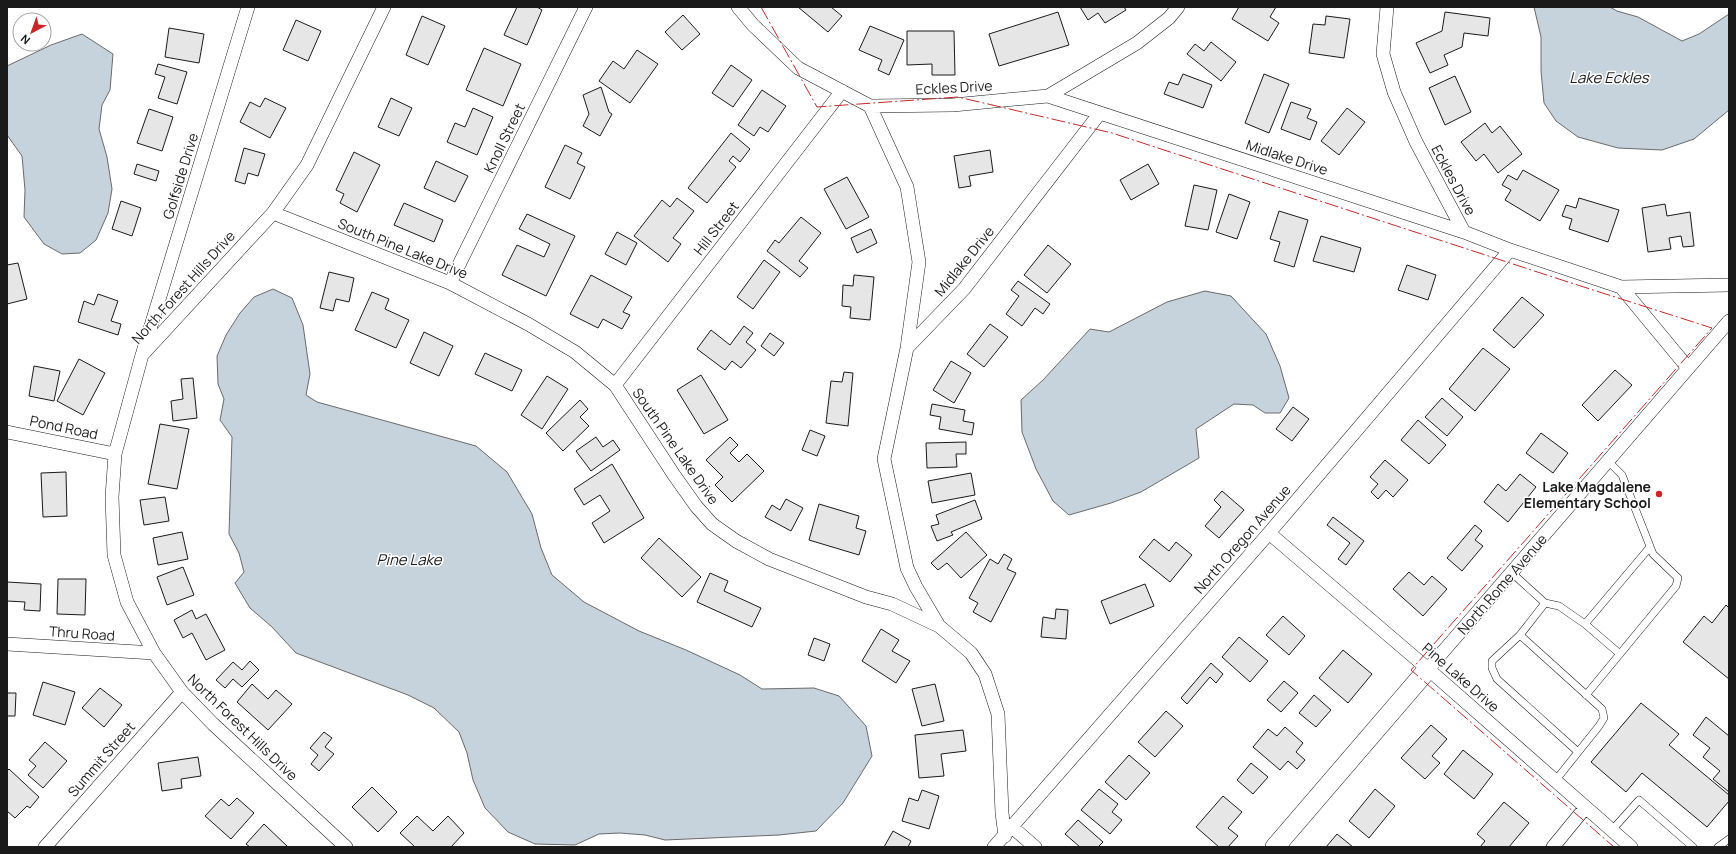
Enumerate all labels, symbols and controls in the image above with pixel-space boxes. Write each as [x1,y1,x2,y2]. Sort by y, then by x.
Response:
north arrow [12,12,52,52]
text: N [17,32,33,48]
water label: Lake Eckles [1569,67,1650,88]
street label: Eckles Drive [915,75,993,99]
street label: Knoll Street [479,100,529,176]
street label: Golfside Drive [158,131,202,221]
street label: Midlake Drive [1244,135,1330,179]
street label: Eckles Drive [1428,142,1480,218]
street label: Hill Street [689,197,743,259]
street label: South Pine Lake Drive [335,213,471,283]
street label: Midlake Drive [930,222,998,300]
street label: North Forest Hills Drive [127,226,239,348]
street label: South Pine Lake Drive [629,384,723,508]
street label: Pond Road [28,411,100,443]
place label: Lake Magdalene Elementary School [1524,477,1651,512]
street label: North Oregon Avenue [1189,481,1295,597]
marker: Lake Magdalene Elementary School [1654,489,1664,499]
street label: North Rome Avenue [1453,530,1551,638]
water label: Pine Lake [376,549,443,570]
street label: Thru Road [48,621,116,645]
street label: Pine Lake Drive [1418,638,1504,716]
street label: North Forest Hills Drive [184,669,302,785]
street label: Summit Street [63,717,139,801]

